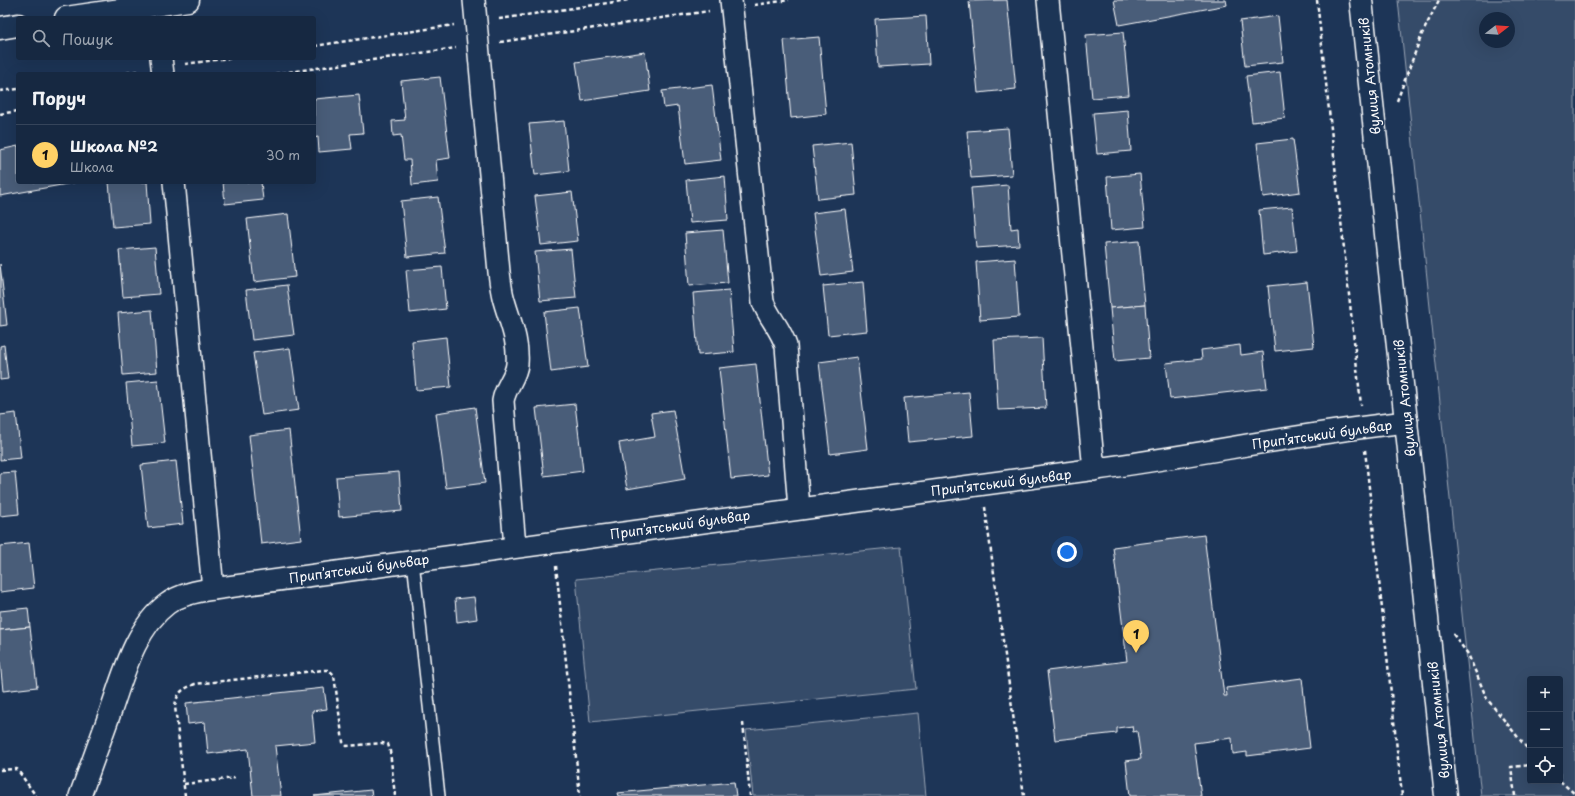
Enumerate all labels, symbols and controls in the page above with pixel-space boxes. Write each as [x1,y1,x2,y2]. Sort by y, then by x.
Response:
north arrow [1479,12,1515,48]
search box [16,16,316,60]
street label: вулиця Атомників [1353,17,1385,135]
icon: search [30,27,52,49]
text: Пошук [62,27,113,50]
text: Поруч [32,85,86,111]
text: Школа №2 [70,134,158,157]
text: 1 [42,145,48,164]
text: 30 m [266,145,300,164]
text: Школа [70,157,114,176]
street label: вулиця Атомників [1388,339,1420,457]
street label: Припʼятський бульвар [1251,415,1393,453]
street label: Припʼятський бульвар [930,464,1072,500]
street label: Припʼятський бульвар [609,505,751,543]
your location [1057,542,1077,562]
street label: Припʼятський бульвар [288,549,430,587]
pin: 1 [1123,620,1149,653]
street label: вулиця Атомників [1422,661,1454,779]
map controls [1527,676,1563,784]
button: + [1527,676,1563,712]
button: − [1527,712,1563,748]
button: locate [1527,748,1563,784]

